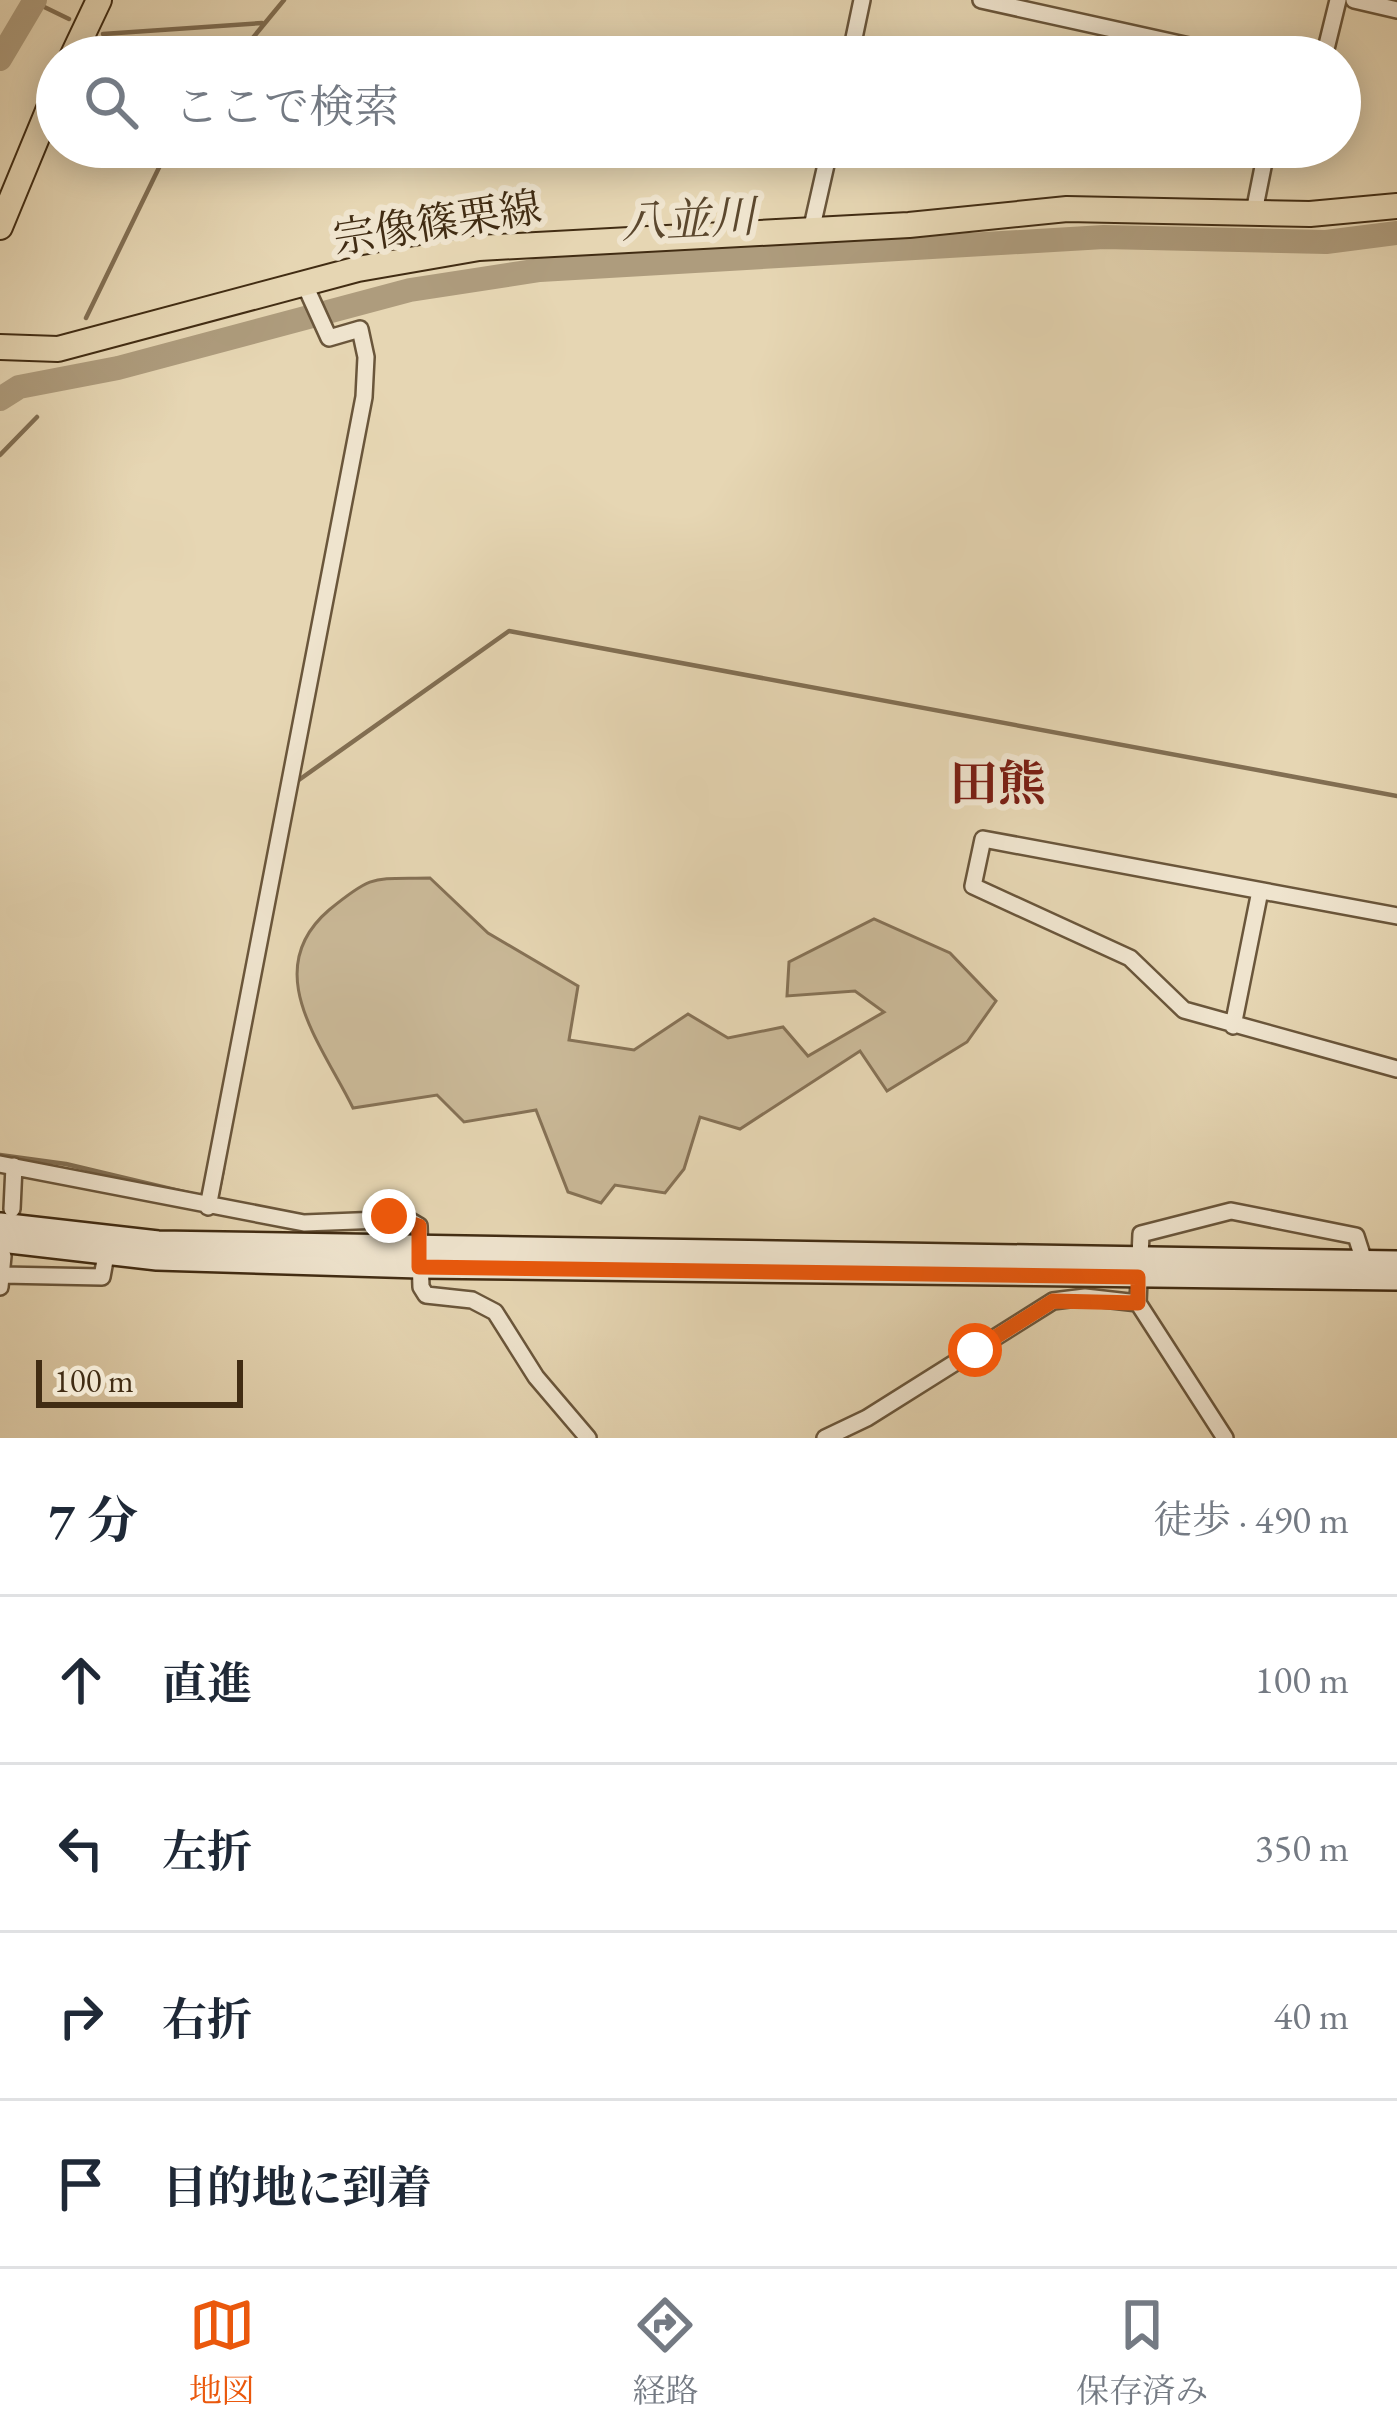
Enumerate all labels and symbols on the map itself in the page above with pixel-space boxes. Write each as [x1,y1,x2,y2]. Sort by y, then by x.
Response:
street label: 宗像篠栗線 [329,179,545,266]
water label: 八並川 [619,186,762,251]
district label: 田熊 [950,752,1046,814]
route end [362,1189,416,1243]
route start [948,1323,1002,1377]
scale bar [36,1354,243,1407]

